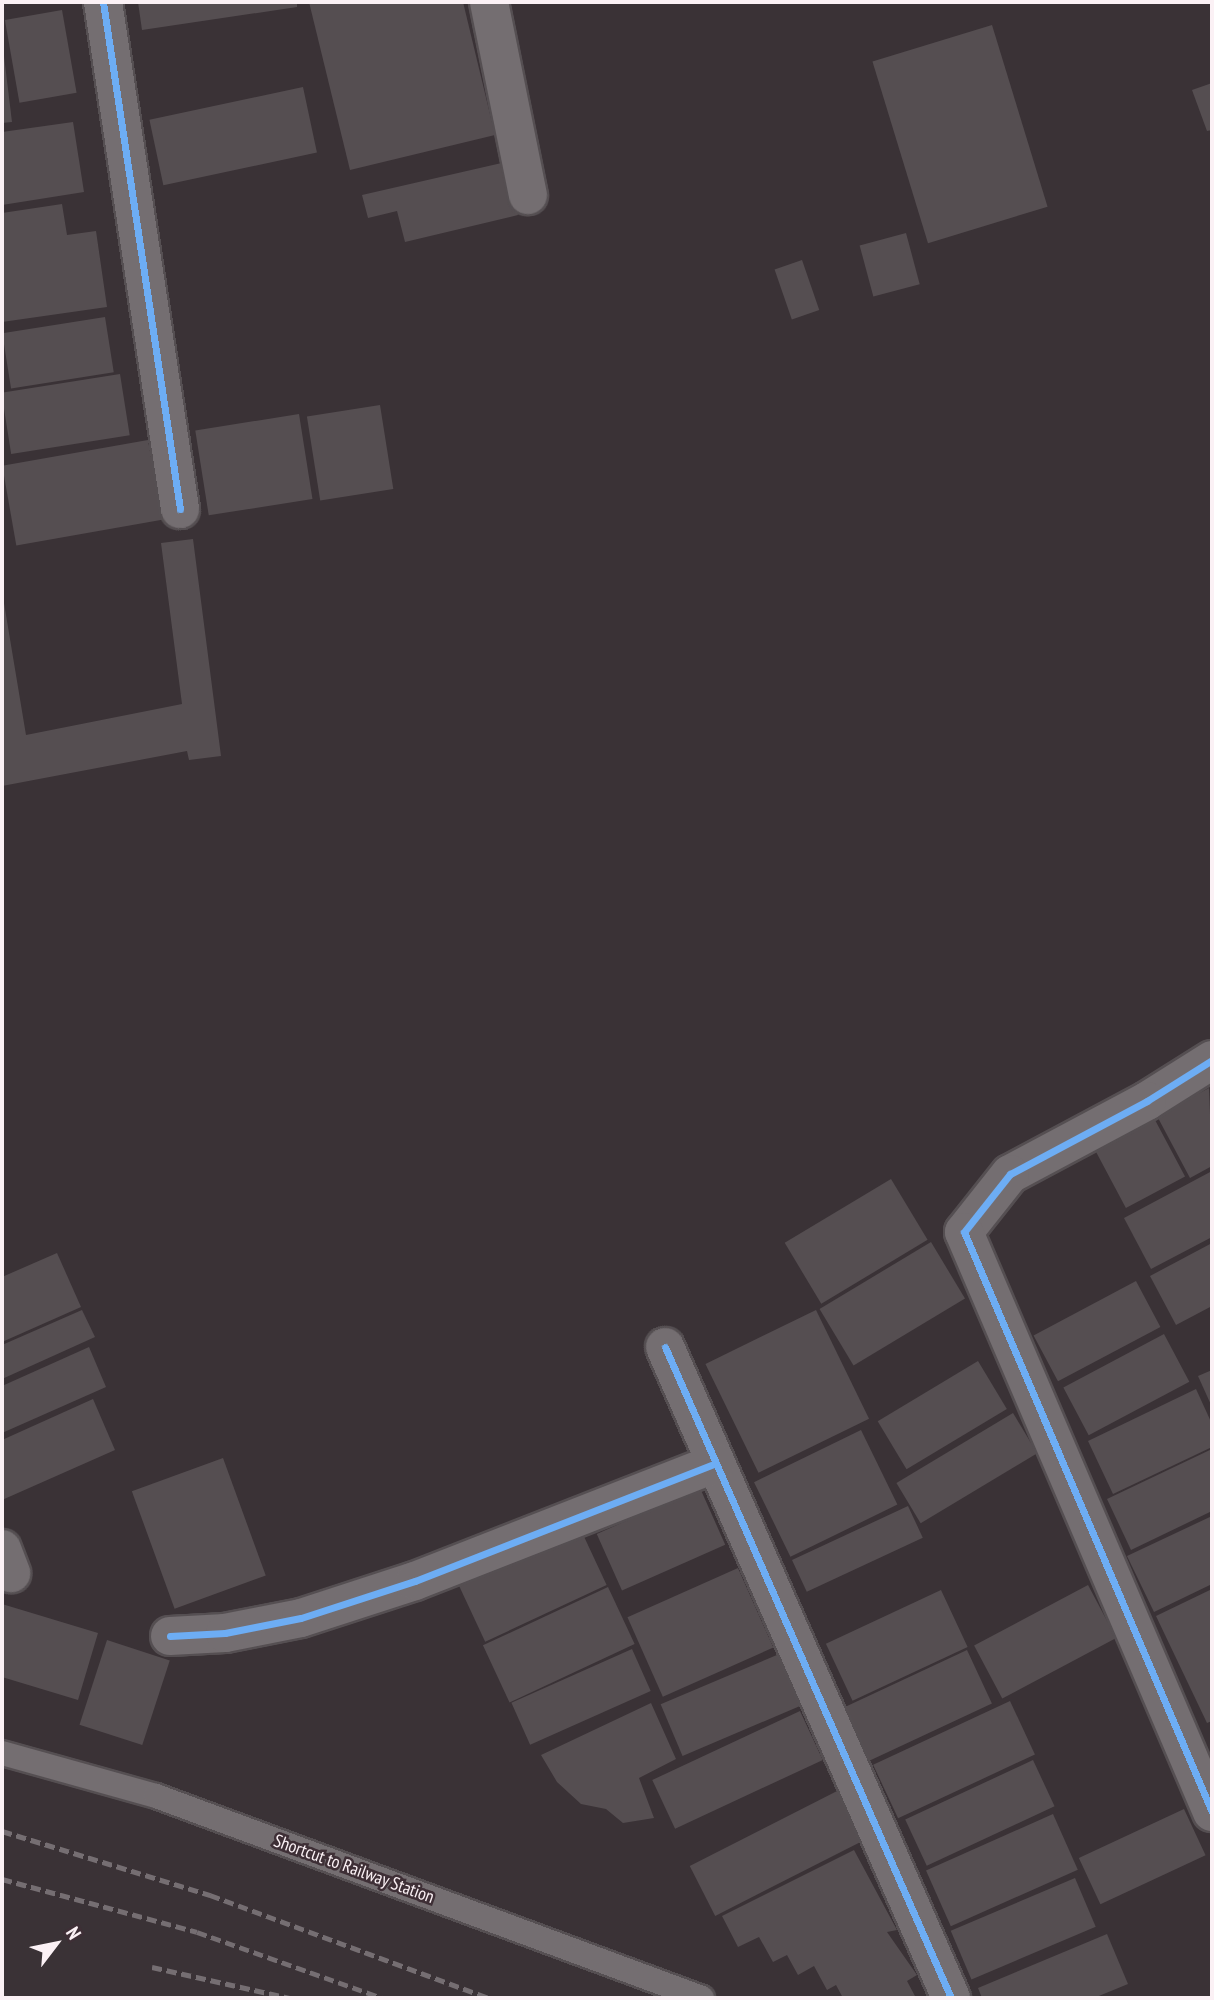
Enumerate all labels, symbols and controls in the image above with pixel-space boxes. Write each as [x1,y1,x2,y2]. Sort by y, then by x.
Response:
street label: Shortcut to Railway Station [271,1830,437,1908]
north arrow [21,1909,91,1979]
text: N [61,1922,87,1944]

